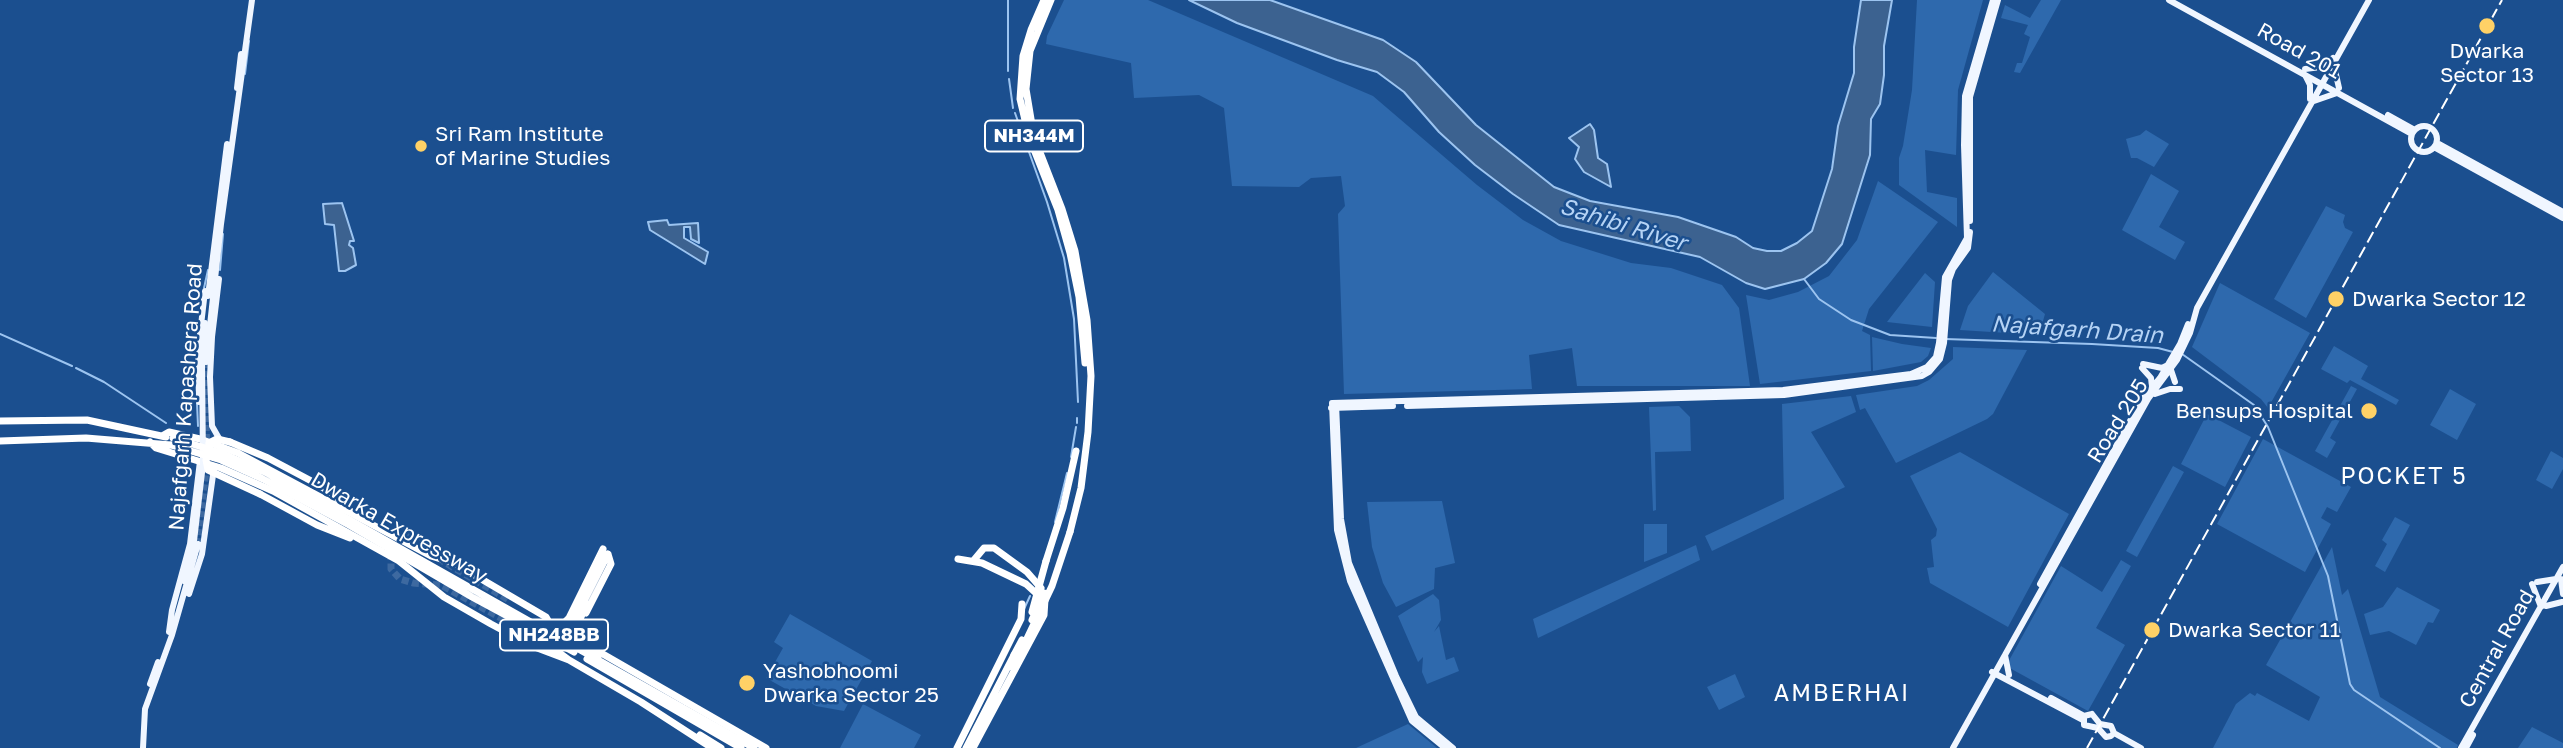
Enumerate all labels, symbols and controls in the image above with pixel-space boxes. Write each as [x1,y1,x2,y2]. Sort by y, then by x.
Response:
marker: Dwarka Sector 13 [2477,16,2497,36]
street label: Road 201 [2253,18,2345,84]
place label: Dwarka Sector 13 [2440,38,2534,88]
road number: NH344M [985,120,1083,152]
place label: Sri Ram Institute of Marine Studies [435,121,610,171]
marker: Sri Ram Institute of Marine Studies [413,138,429,154]
water label: Sahibi River [1557,193,1689,257]
street label: Najafgarh Kapashera Road [164,263,208,531]
place label: Dwarka Sector 12 [2352,286,2526,312]
marker: Dwarka Sector 12 [2326,289,2346,309]
water label: Najafgarh Drain [1990,310,2164,350]
street label: Road 205 [2082,374,2154,468]
place label: Bensups Hospital [2175,398,2353,424]
marker: Bensups Hospital [2359,401,2379,421]
district label: POCKET 5 [2341,463,2467,491]
street label: Dwarka Expressway [306,467,492,589]
street label: Central Road [2454,586,2540,712]
place label: Dwarka Sector 11 [2168,617,2340,643]
road number: NH248BB [500,620,608,650]
marker: Dwarka Sector 11 [2142,620,2162,640]
place label: Yashobhoomi Dwarka Sector 25 [763,658,939,708]
marker: Yashobhoomi Dwarka Sector 25 [737,673,757,693]
district label: AMBERHAI [1775,680,1909,708]

